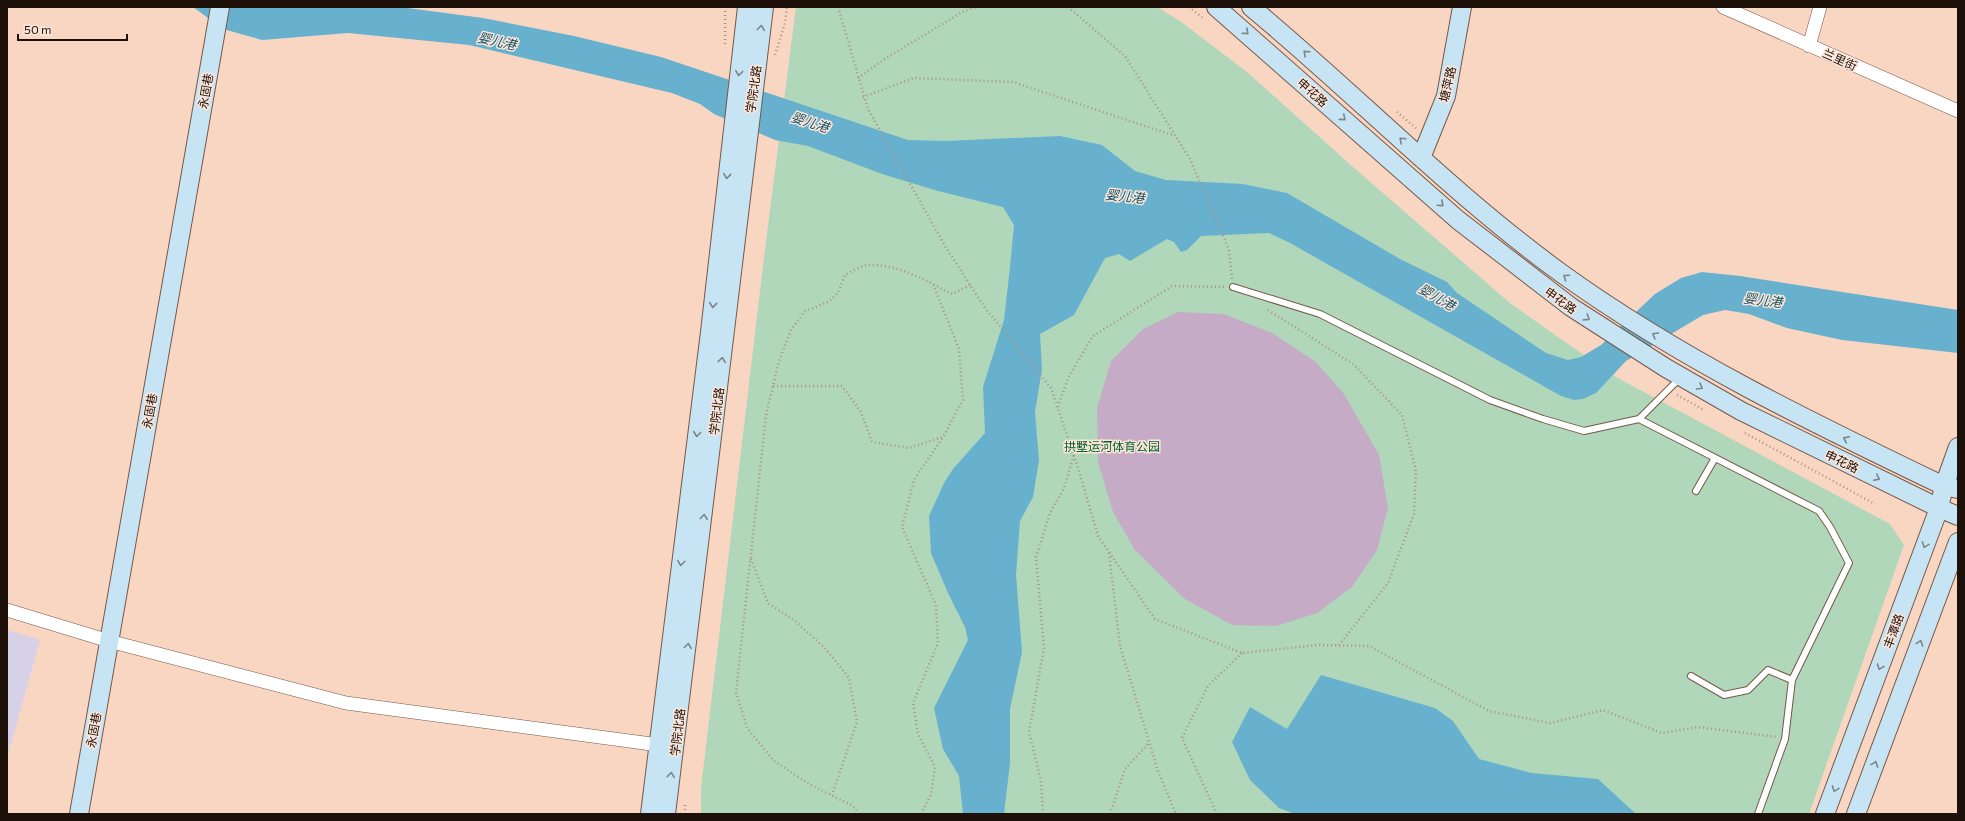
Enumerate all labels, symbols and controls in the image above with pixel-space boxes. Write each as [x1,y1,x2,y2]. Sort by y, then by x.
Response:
scale bar [18,16,127,42]
text: 50 m [24,22,52,36]
one-way arrow [756,25,765,31]
one-way arrow [1241,27,1248,34]
water label: 婴儿港 [476,29,520,53]
street label: 兰里街 [1821,45,1859,73]
one-way arrow [1303,51,1310,58]
street label: 学院北路 [743,64,763,114]
street label: 塘萍路 [1436,65,1458,103]
one-way arrow [735,70,744,77]
street label: 永固巷 [195,72,215,110]
street label: 申花路 [1295,75,1331,109]
water label: 婴儿港 [789,108,833,136]
one-way arrow [1338,113,1346,121]
one-way arrow [1399,137,1407,145]
one-way arrow [723,173,732,179]
water label: 婴儿港 [1105,186,1147,206]
one-way arrow [1436,199,1443,206]
one-way arrow [1564,275,1571,282]
water label: 婴儿港 [1416,280,1460,315]
street label: 申花路 [1542,284,1580,316]
water label: 婴儿港 [1743,290,1785,311]
one-way arrow [709,302,718,308]
one-way arrow [1583,313,1590,321]
one-way arrow [1652,332,1659,340]
one-way arrow [718,357,727,364]
one-way arrow [1695,383,1703,390]
street label: 学院北路 [706,386,726,436]
street label: 永固巷 [139,392,159,430]
one-way arrow [693,431,702,437]
one-way arrow [1843,436,1850,444]
park label: 拱墅运河体育公园 [1064,439,1160,453]
street label: 申花路 [1823,447,1861,475]
one-way arrow [1873,473,1881,481]
one-way arrow [699,514,708,520]
one-way arrow [1921,541,1930,548]
one-way arrow [677,560,686,566]
street label: 丰潭路 [1880,612,1906,650]
one-way arrow [1916,639,1924,646]
one-way arrow [683,643,692,649]
one-way arrow [1876,663,1884,670]
street label: 学院北路 [667,707,687,757]
street label: 永固巷 [83,711,103,749]
one-way arrow [1870,761,1879,768]
one-way arrow [666,772,675,778]
one-way arrow [1831,785,1839,792]

